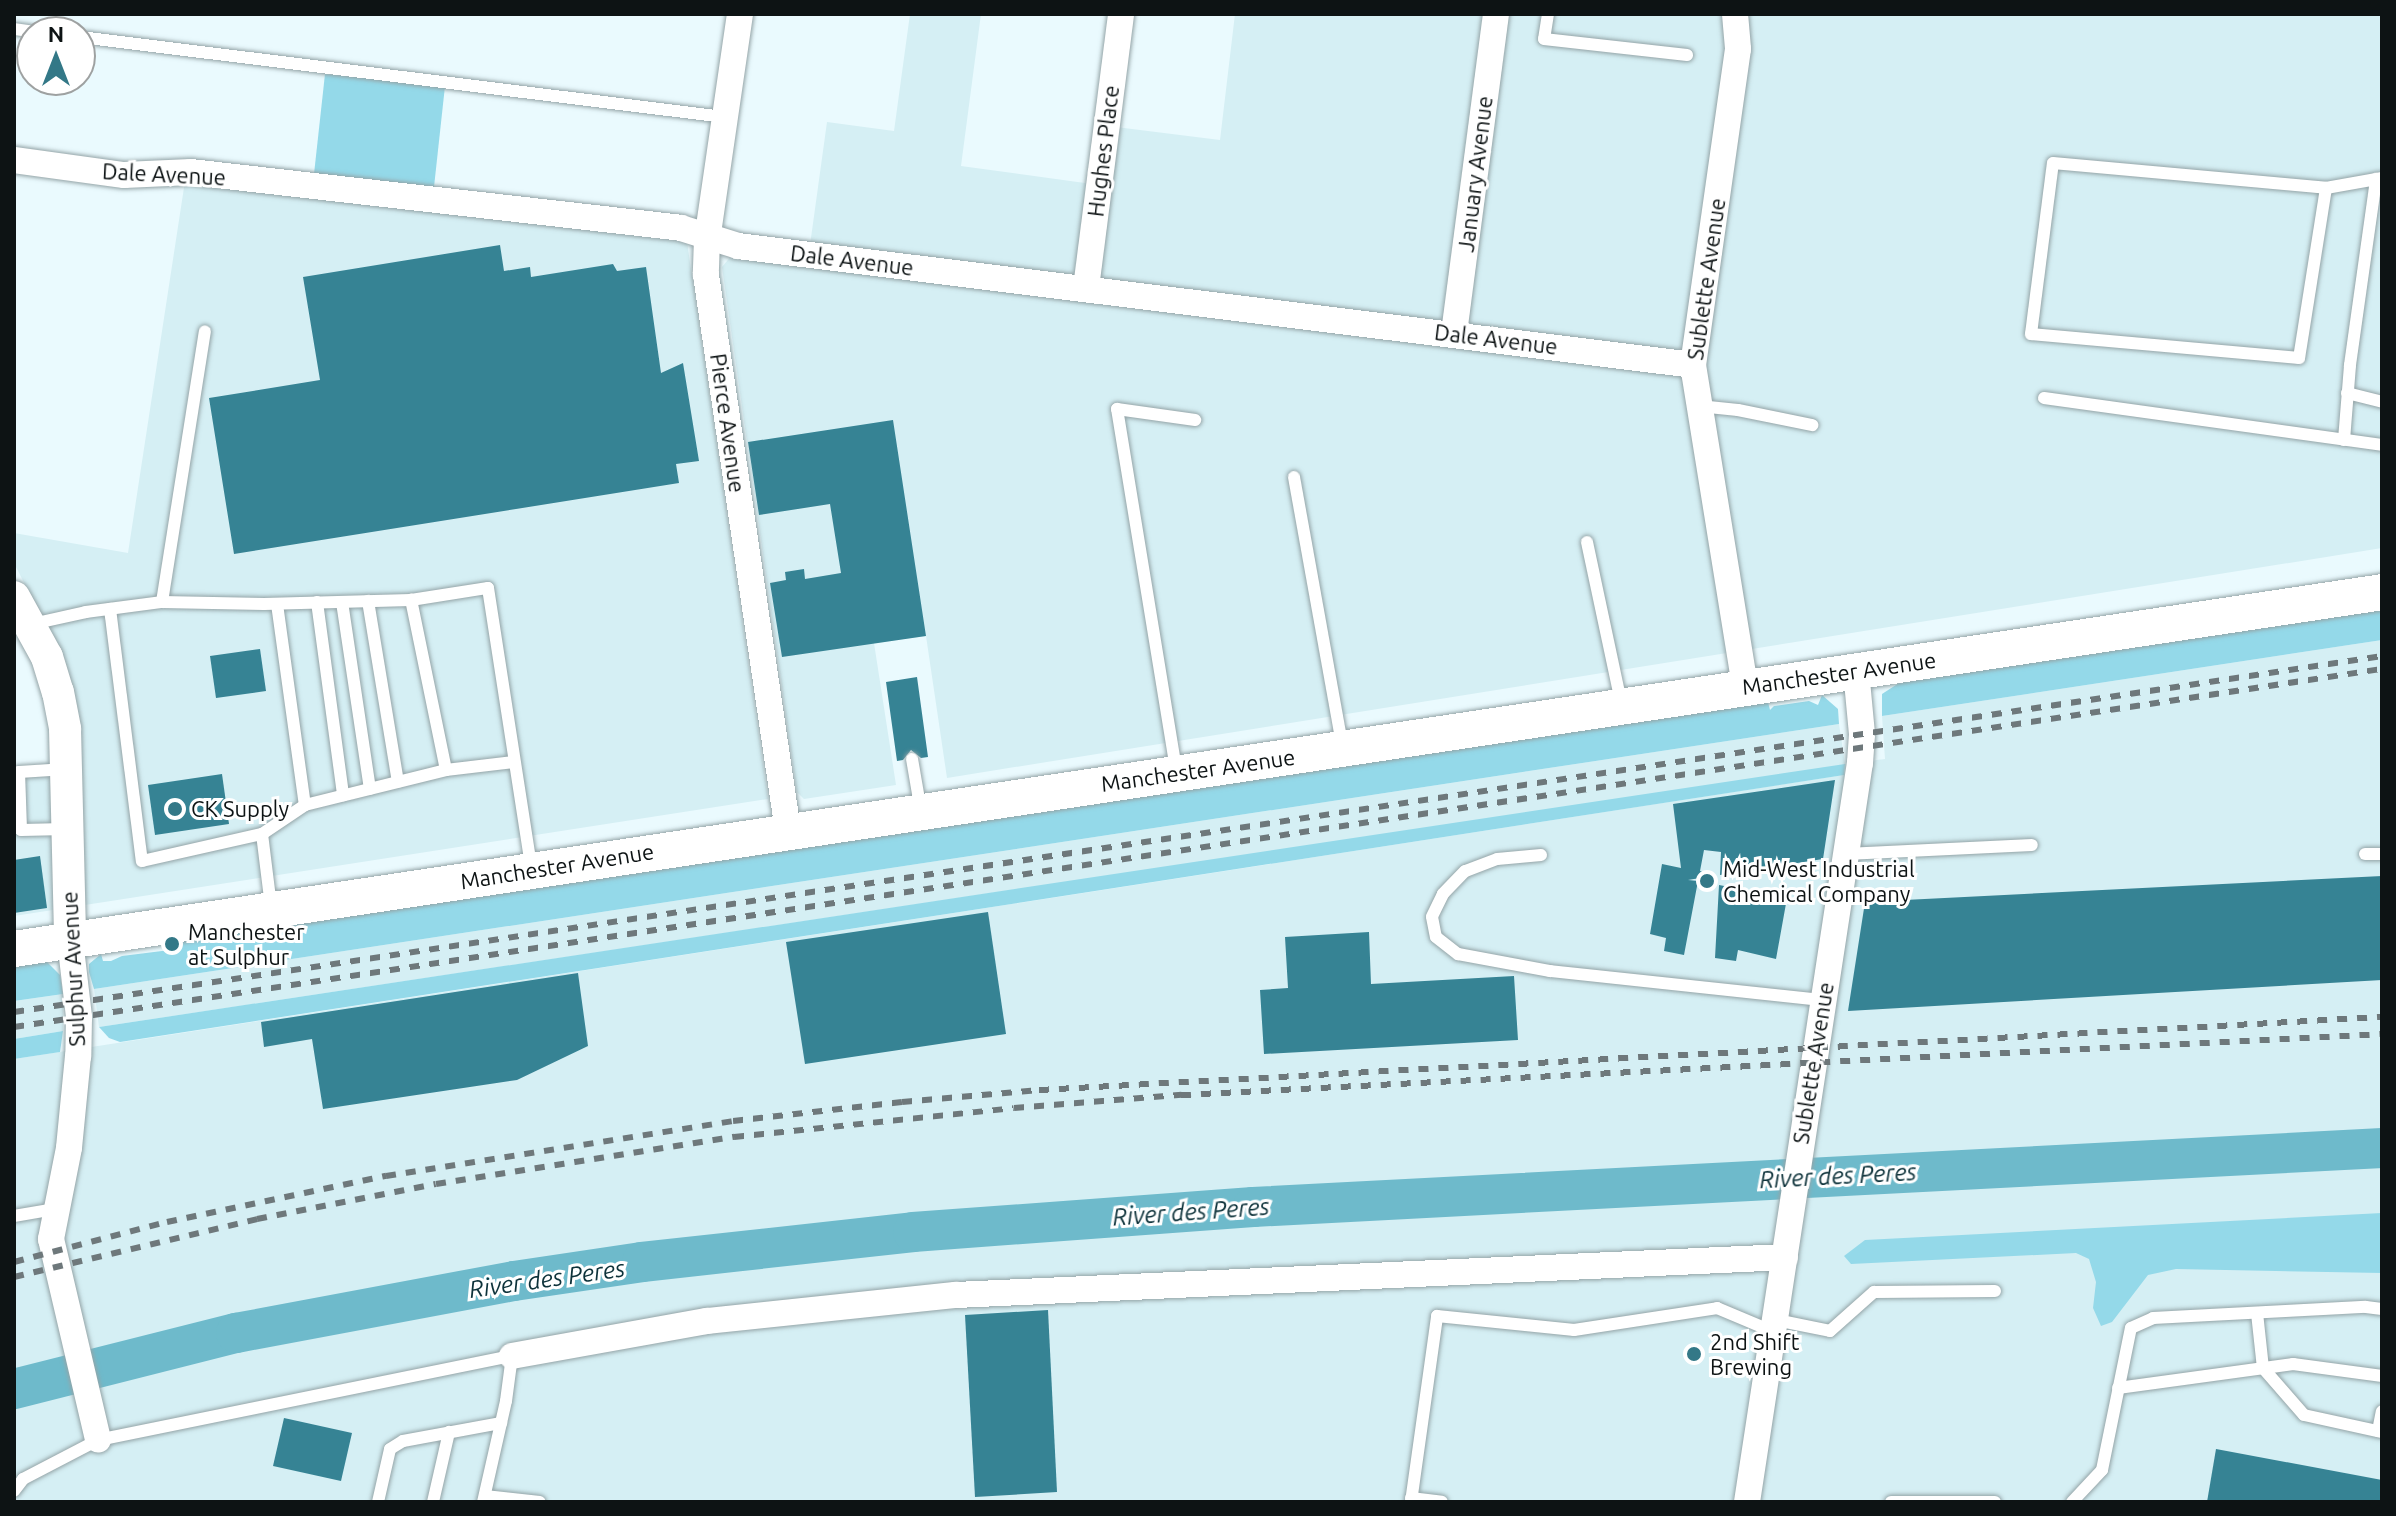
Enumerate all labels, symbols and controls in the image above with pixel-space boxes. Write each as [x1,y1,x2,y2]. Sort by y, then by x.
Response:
north arrow [16,16,96,96]
text: N [48,21,64,46]
street label: Hughes Place [1082,84,1124,218]
street label: January Avenue [1452,94,1498,254]
street label: Dale Avenue [101,158,227,190]
street label: Sublette Avenue [1682,196,1730,362]
street label: Dale Avenue [789,239,915,281]
street label: Dale Avenue [1433,318,1559,360]
street label: Pierce Avenue [705,352,751,494]
street label: Manchester Avenue [1740,646,1938,700]
street label: Manchester Avenue [1099,743,1297,797]
place label: CK Supply [191,796,289,822]
marker: CK Supply [166,800,184,818]
street label: Manchester Avenue [458,838,656,894]
place label: Mid-West Industrial Chemical Company [1723,855,1915,906]
marker: Mid-West Industrial Chemical Company [1698,872,1716,890]
street label: Sulphur Avenue [56,891,90,1047]
place label: Manchester at Sulphur [188,918,305,970]
marker: Manchester at Sulphur [163,935,181,953]
street label: Sublette Avenue [1787,980,1839,1146]
water label: River des Peres [1759,1158,1917,1194]
water label: River des Peres [1112,1192,1270,1232]
water label: River des Peres [467,1254,627,1304]
place label: 2nd Shift Brewing [1710,1328,1799,1380]
marker: 2nd Shift Brewing [1685,1345,1703,1363]

